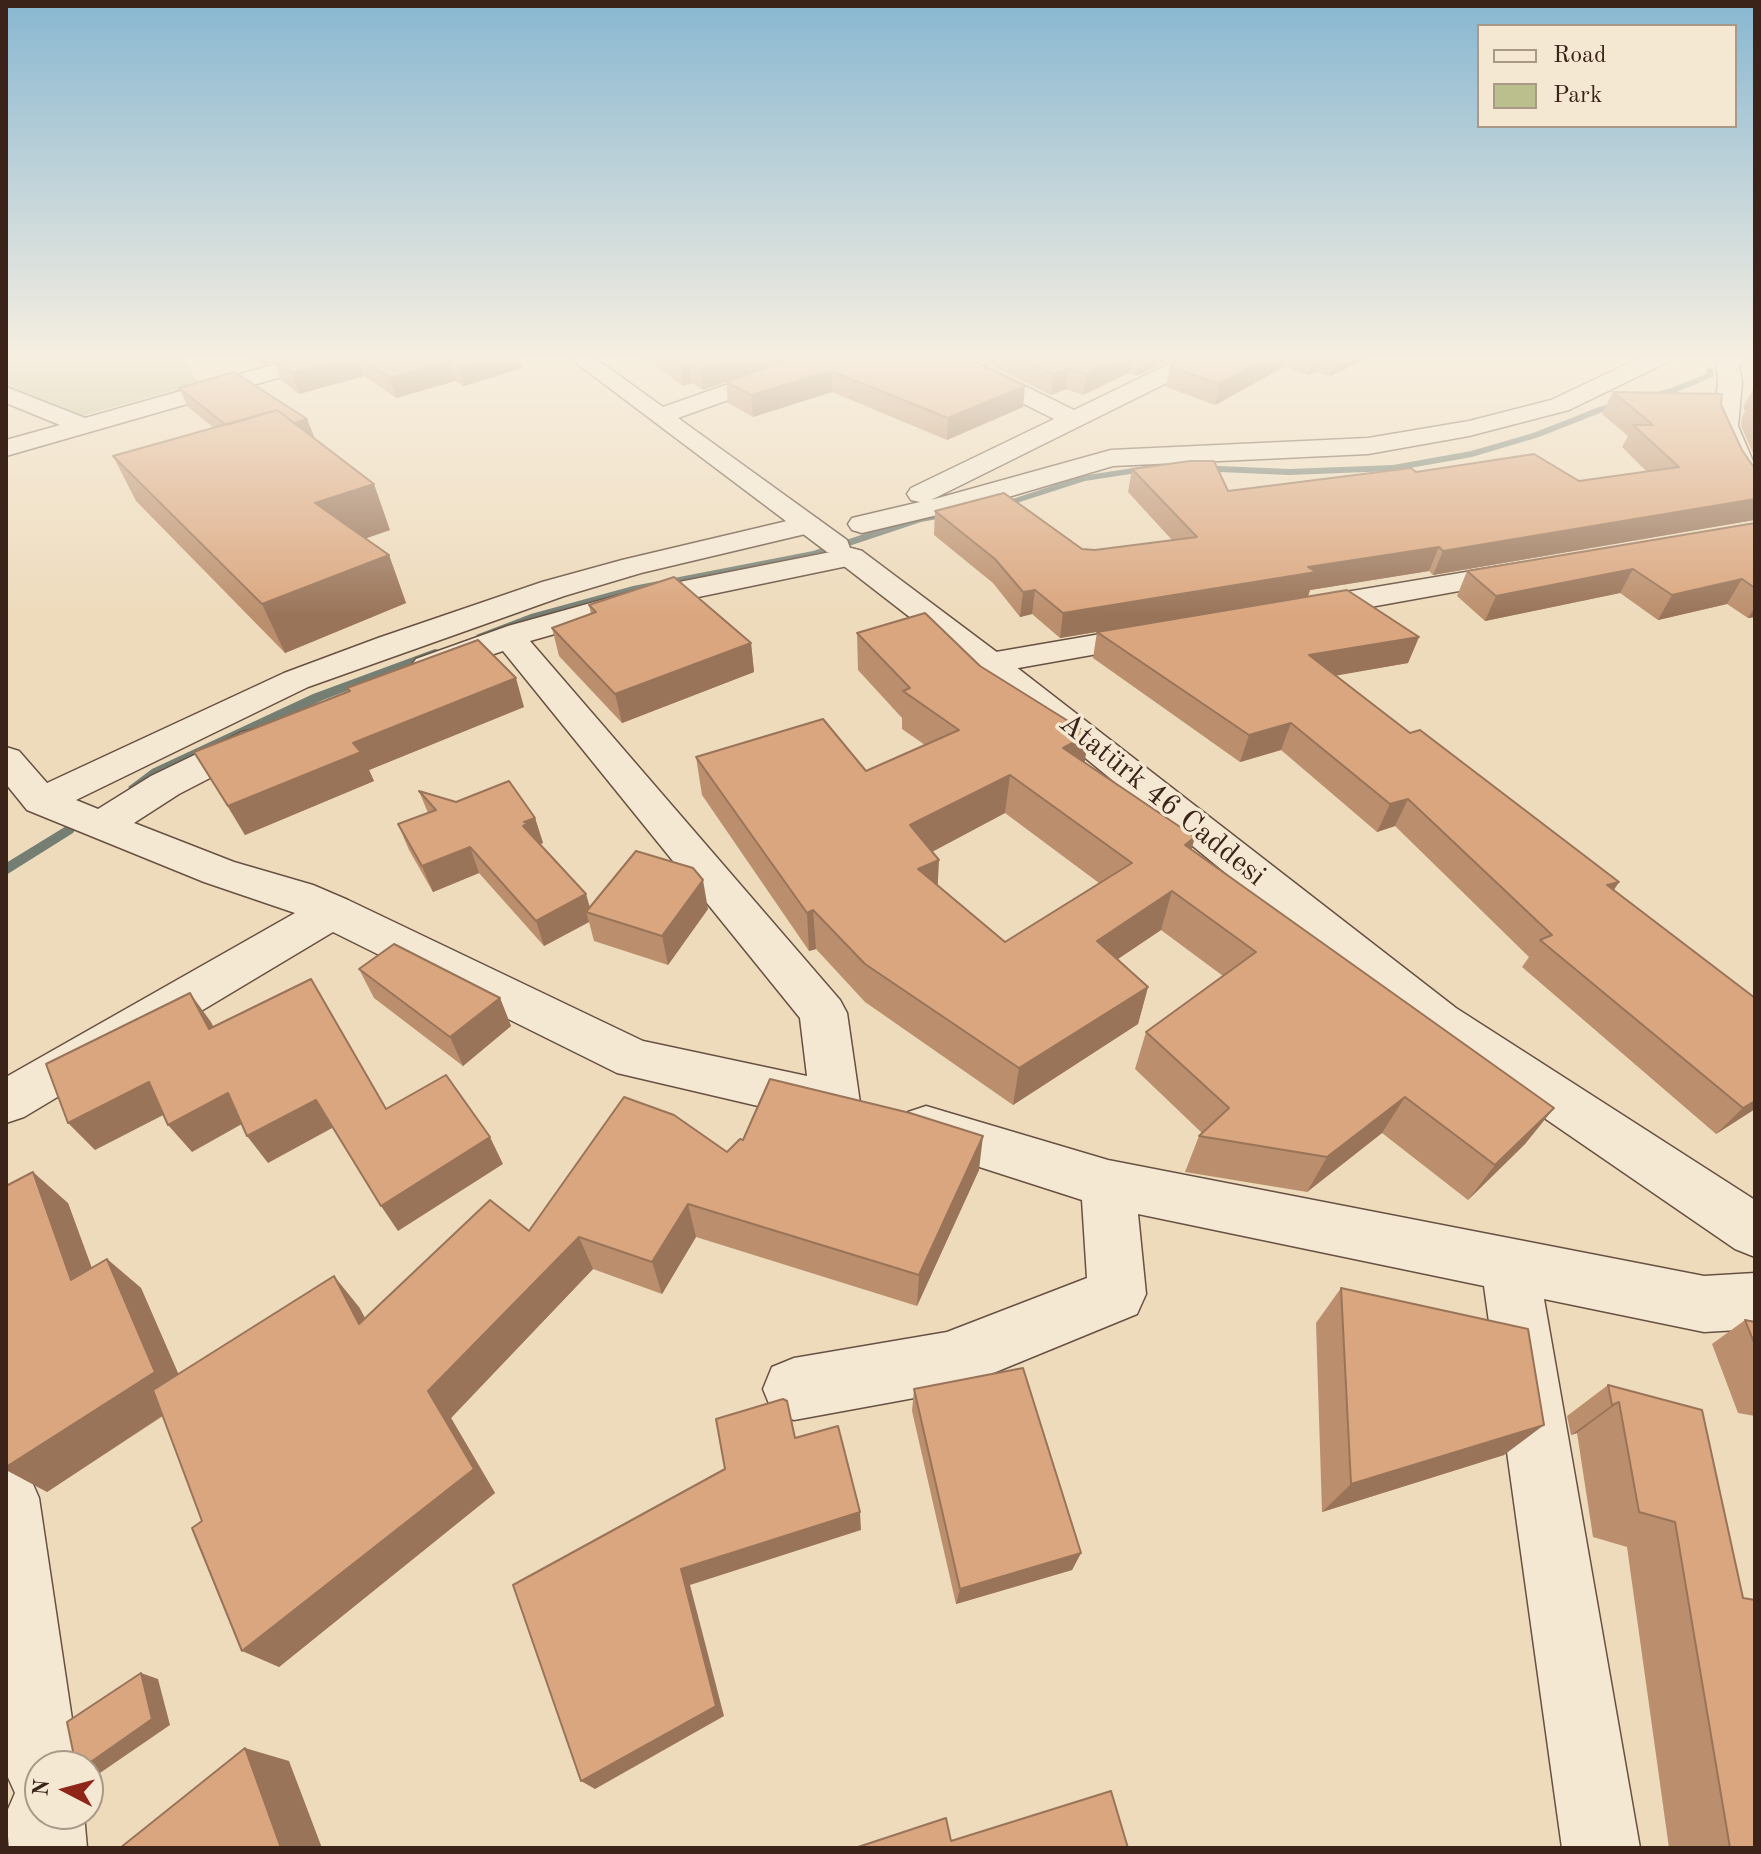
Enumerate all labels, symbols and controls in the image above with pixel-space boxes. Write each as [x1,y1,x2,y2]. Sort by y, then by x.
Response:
legend [1477,24,1737,128]
text: Road [1553,44,1606,68]
text: Park [1553,84,1602,108]
street label: Atatürk 46 Caddesi [1051,706,1273,894]
north arrow [24,1750,104,1830]
text: N [30,1778,54,1797]

